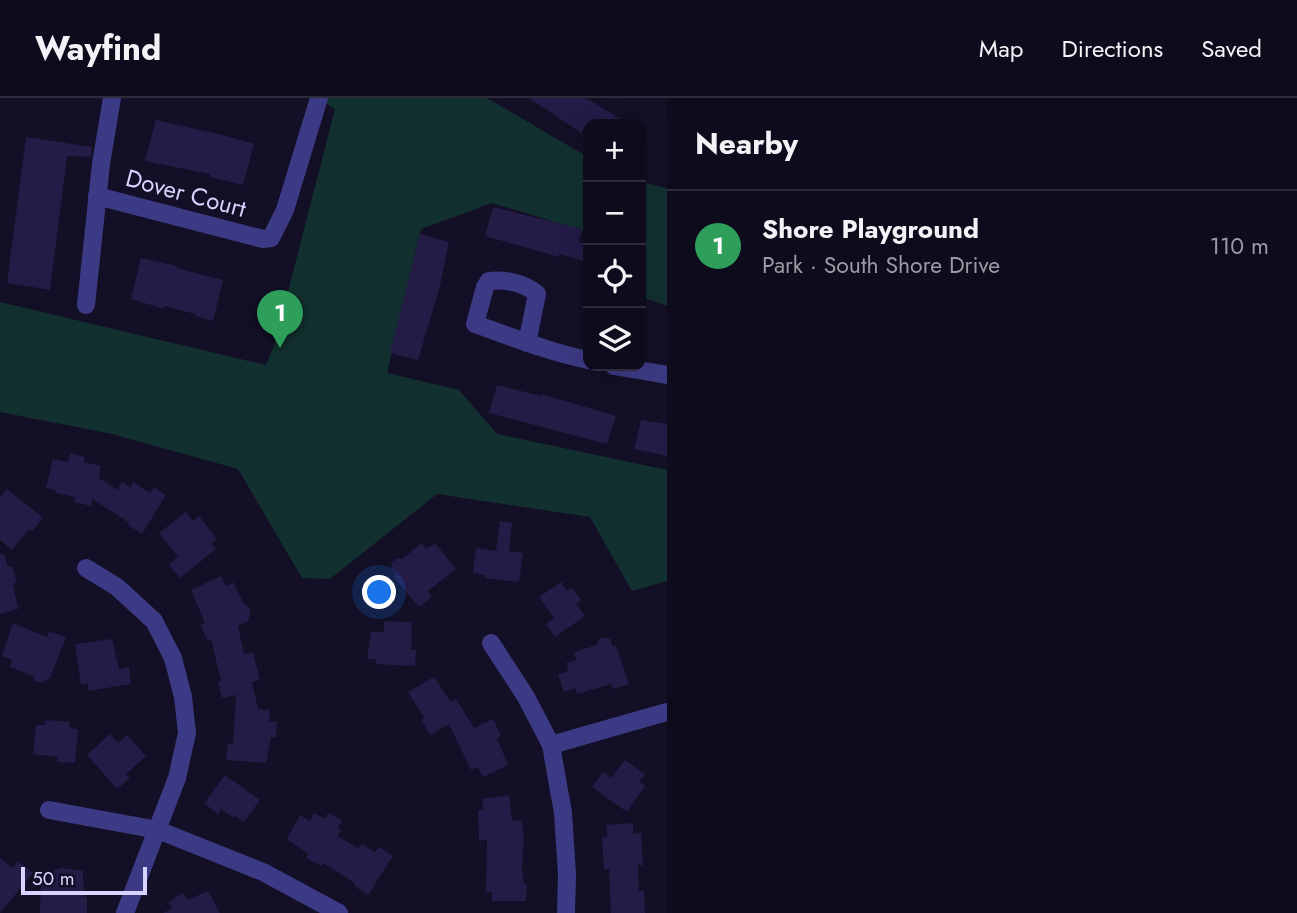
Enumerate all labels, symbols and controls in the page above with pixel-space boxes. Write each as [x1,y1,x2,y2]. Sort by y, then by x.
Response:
text: Wayfind [35,25,161,72]
text: Map [979,31,1024,66]
text: Directions [1062,31,1163,66]
text: Saved [1201,31,1262,66]
map controls [583,119,646,371]
button: + [583,119,646,182]
text: Nearby [695,122,798,165]
street label: Dover Court [122,160,250,226]
button: − [583,182,646,245]
text: Shore Playground [762,210,979,248]
text: 1 [712,229,724,263]
text: 110 m [1210,229,1269,263]
button: locate [583,245,646,308]
text: Park · South Shore Drive [762,248,1000,282]
pin: 1 [257,290,303,348]
button: layers [583,308,646,371]
your location [362,575,396,609]
scale bar [21,864,147,896]
text: 50 m [32,865,75,892]

